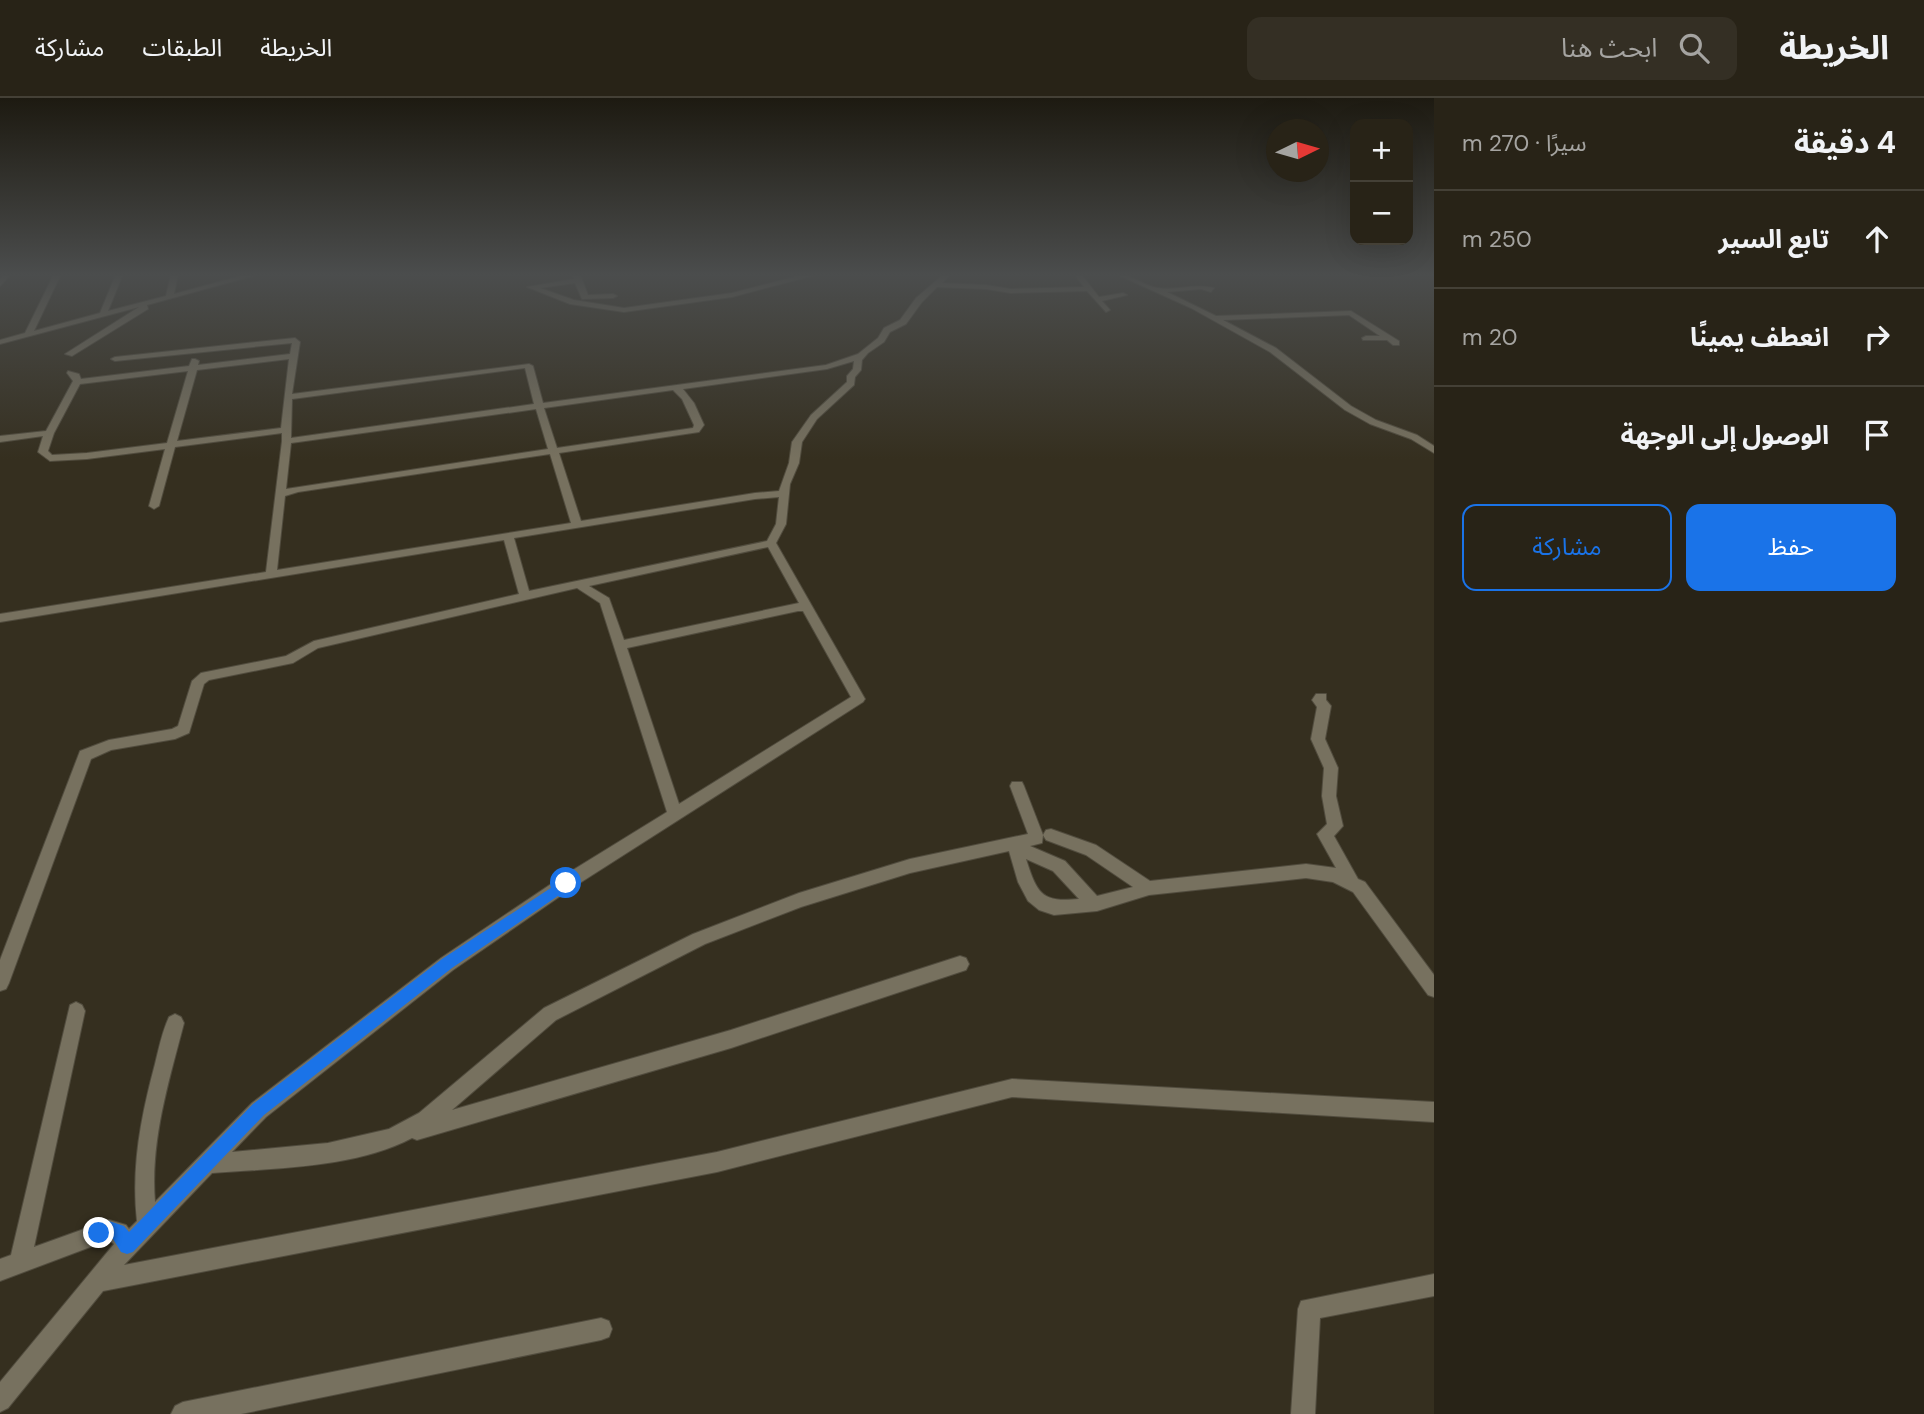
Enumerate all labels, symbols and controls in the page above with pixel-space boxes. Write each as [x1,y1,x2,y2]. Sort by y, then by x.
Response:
search box [1247,17,1737,80]
text: الخريطة [1779,26,1889,69]
icon: search [1675,29,1713,67]
text: ابحث هنا [1561,31,1657,65]
text: مشاركة [35,32,104,63]
text: الطبقات [142,32,222,63]
text: الخريطة [260,32,332,63]
north arrow [1266,119,1329,182]
map controls [1350,119,1413,245]
button: + [1350,119,1413,182]
text: 4 دقيقة [1794,123,1896,162]
text: سيرًا · 270 m [1462,128,1587,158]
button: − [1350,182,1413,245]
icon: ahead [1858,220,1896,258]
text: تابع السير [1719,222,1829,256]
text: 250 m [1462,224,1532,254]
icon: right [1858,318,1896,356]
text: انعطف يمينًا [1690,320,1829,354]
text: 20 m [1462,322,1517,352]
icon: arrive [1858,416,1896,454]
text: الوصول إلى الوجهة [1620,418,1829,452]
button: مشاركة [1462,504,1672,591]
button: حفظ [1686,504,1896,591]
route start [550,867,581,898]
route end [83,1217,114,1248]

